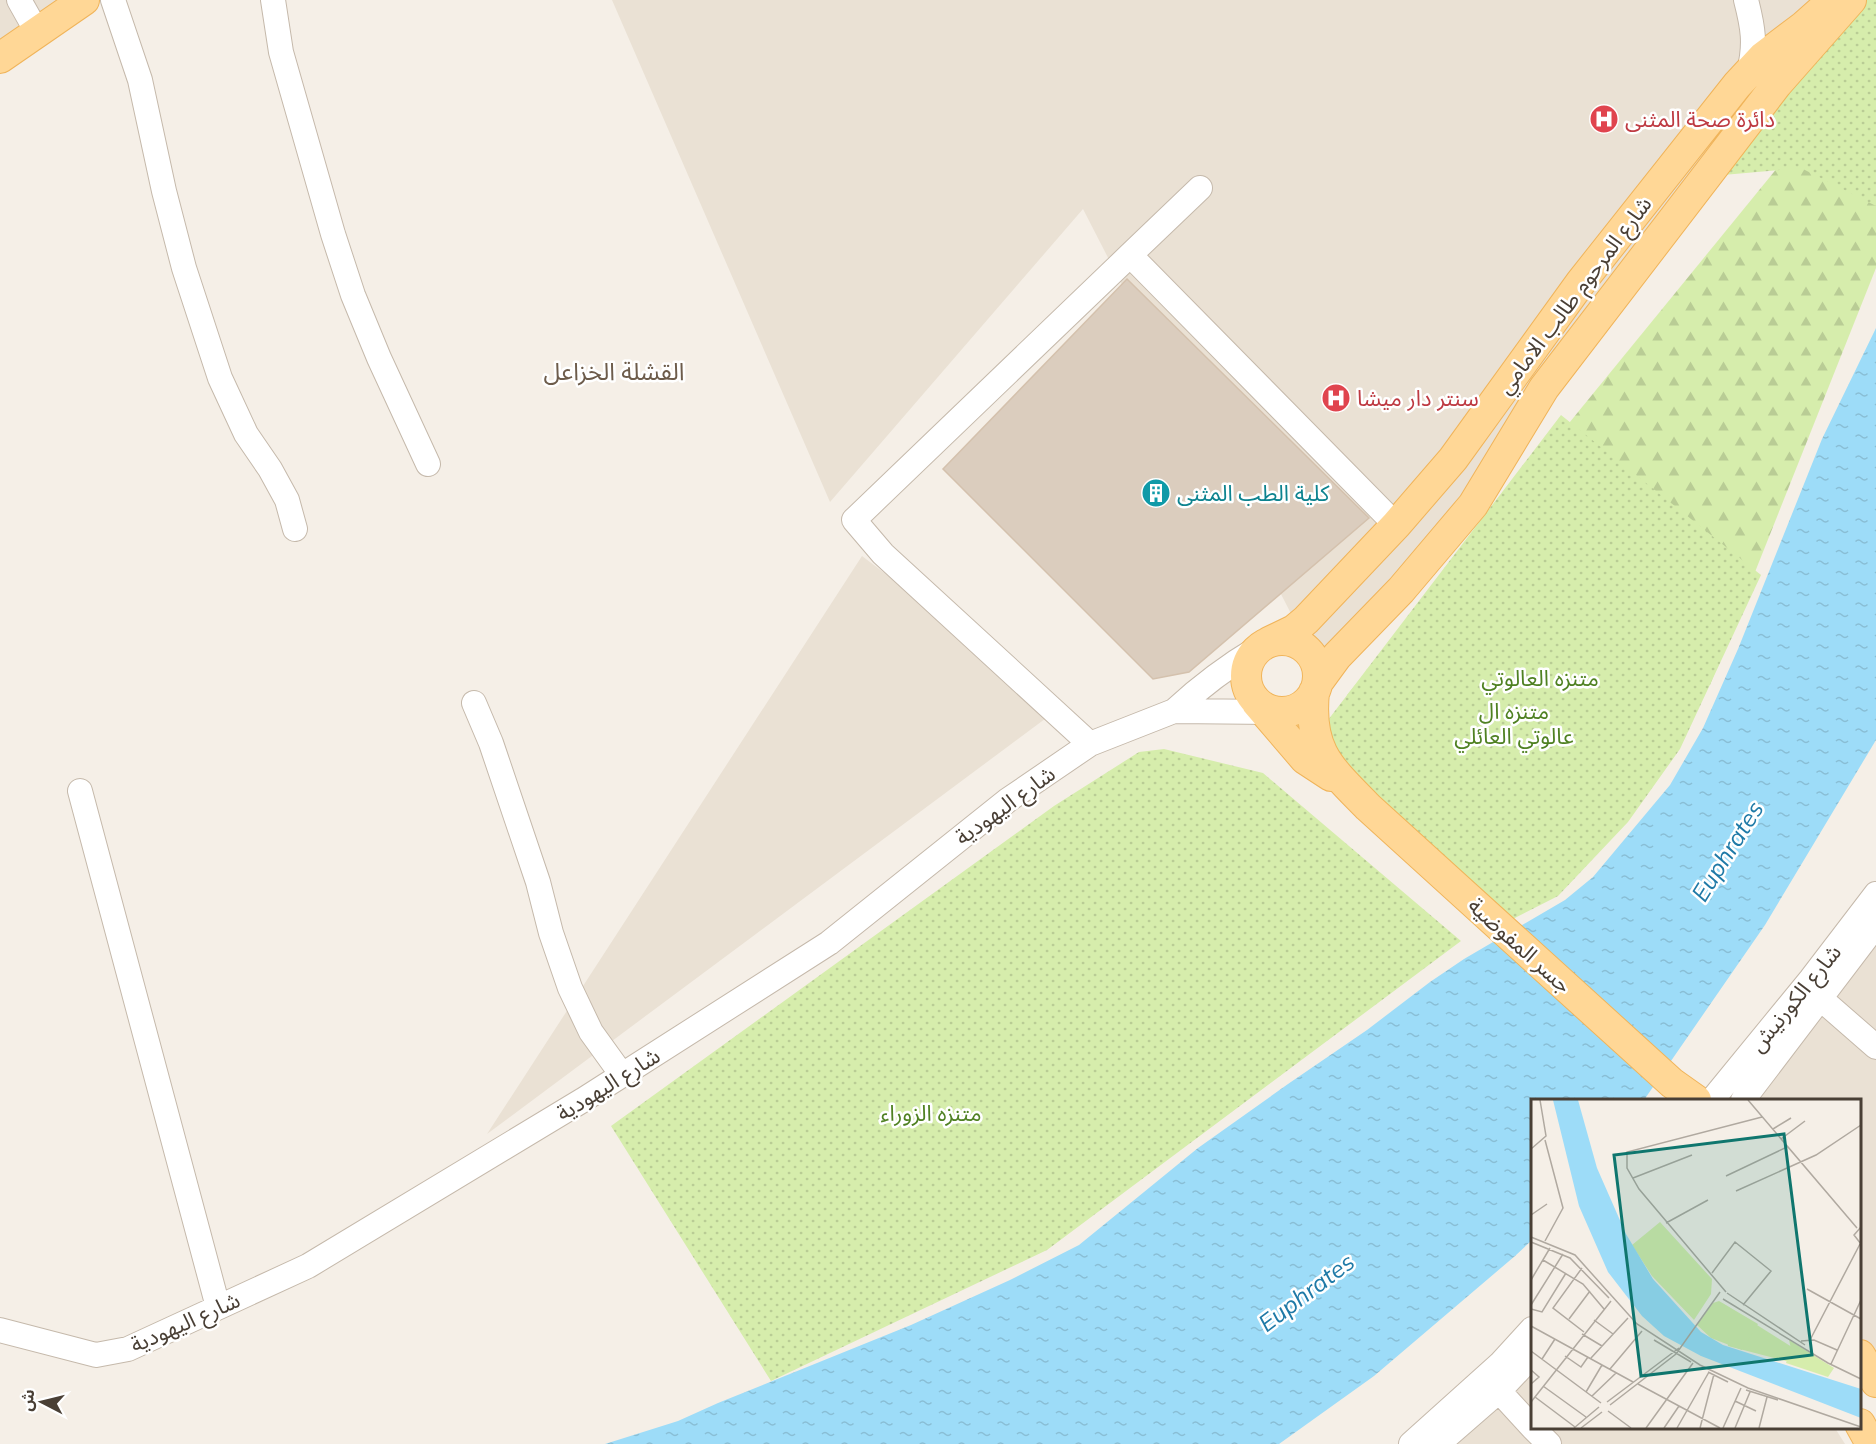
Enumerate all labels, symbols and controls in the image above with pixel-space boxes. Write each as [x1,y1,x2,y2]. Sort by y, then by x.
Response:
hospital icon: دائرة صحة المثنى [1588,103,1620,135]
place label: دائرة صحة المثنى [1625,105,1775,133]
street label: شارع المرحوم طالب الامامي [1490,191,1660,401]
district label: القشلة الخزاعل [544,356,684,386]
hospital icon: سنتر دار ميشا [1320,382,1352,414]
place label: سنتر دار ميشا [1357,384,1479,412]
building icon: كلية الطب المثنى [1140,477,1172,509]
place label: كلية الطب المثنى [1177,479,1330,507]
park label: متنزه العالوتي [1481,664,1599,695]
park label: متنزه ال عالوتي العائلي [1454,697,1574,753]
street label: شارع اليهودية [949,759,1062,853]
water label: Euphrates [1684,795,1770,907]
street label: جسر المفوضية [1462,891,1578,999]
street label: شارع الكورنيش [1743,938,1849,1059]
street label: شارع اليهودية [551,1041,667,1129]
park label: متنزه الزوراء [880,1099,982,1127]
inset map [1531,1099,1861,1429]
water label: Euphrates [1252,1246,1360,1338]
street label: شارع اليهودية [126,1285,245,1361]
north arrow [12,1372,72,1432]
text: ش [16,1388,38,1412]

